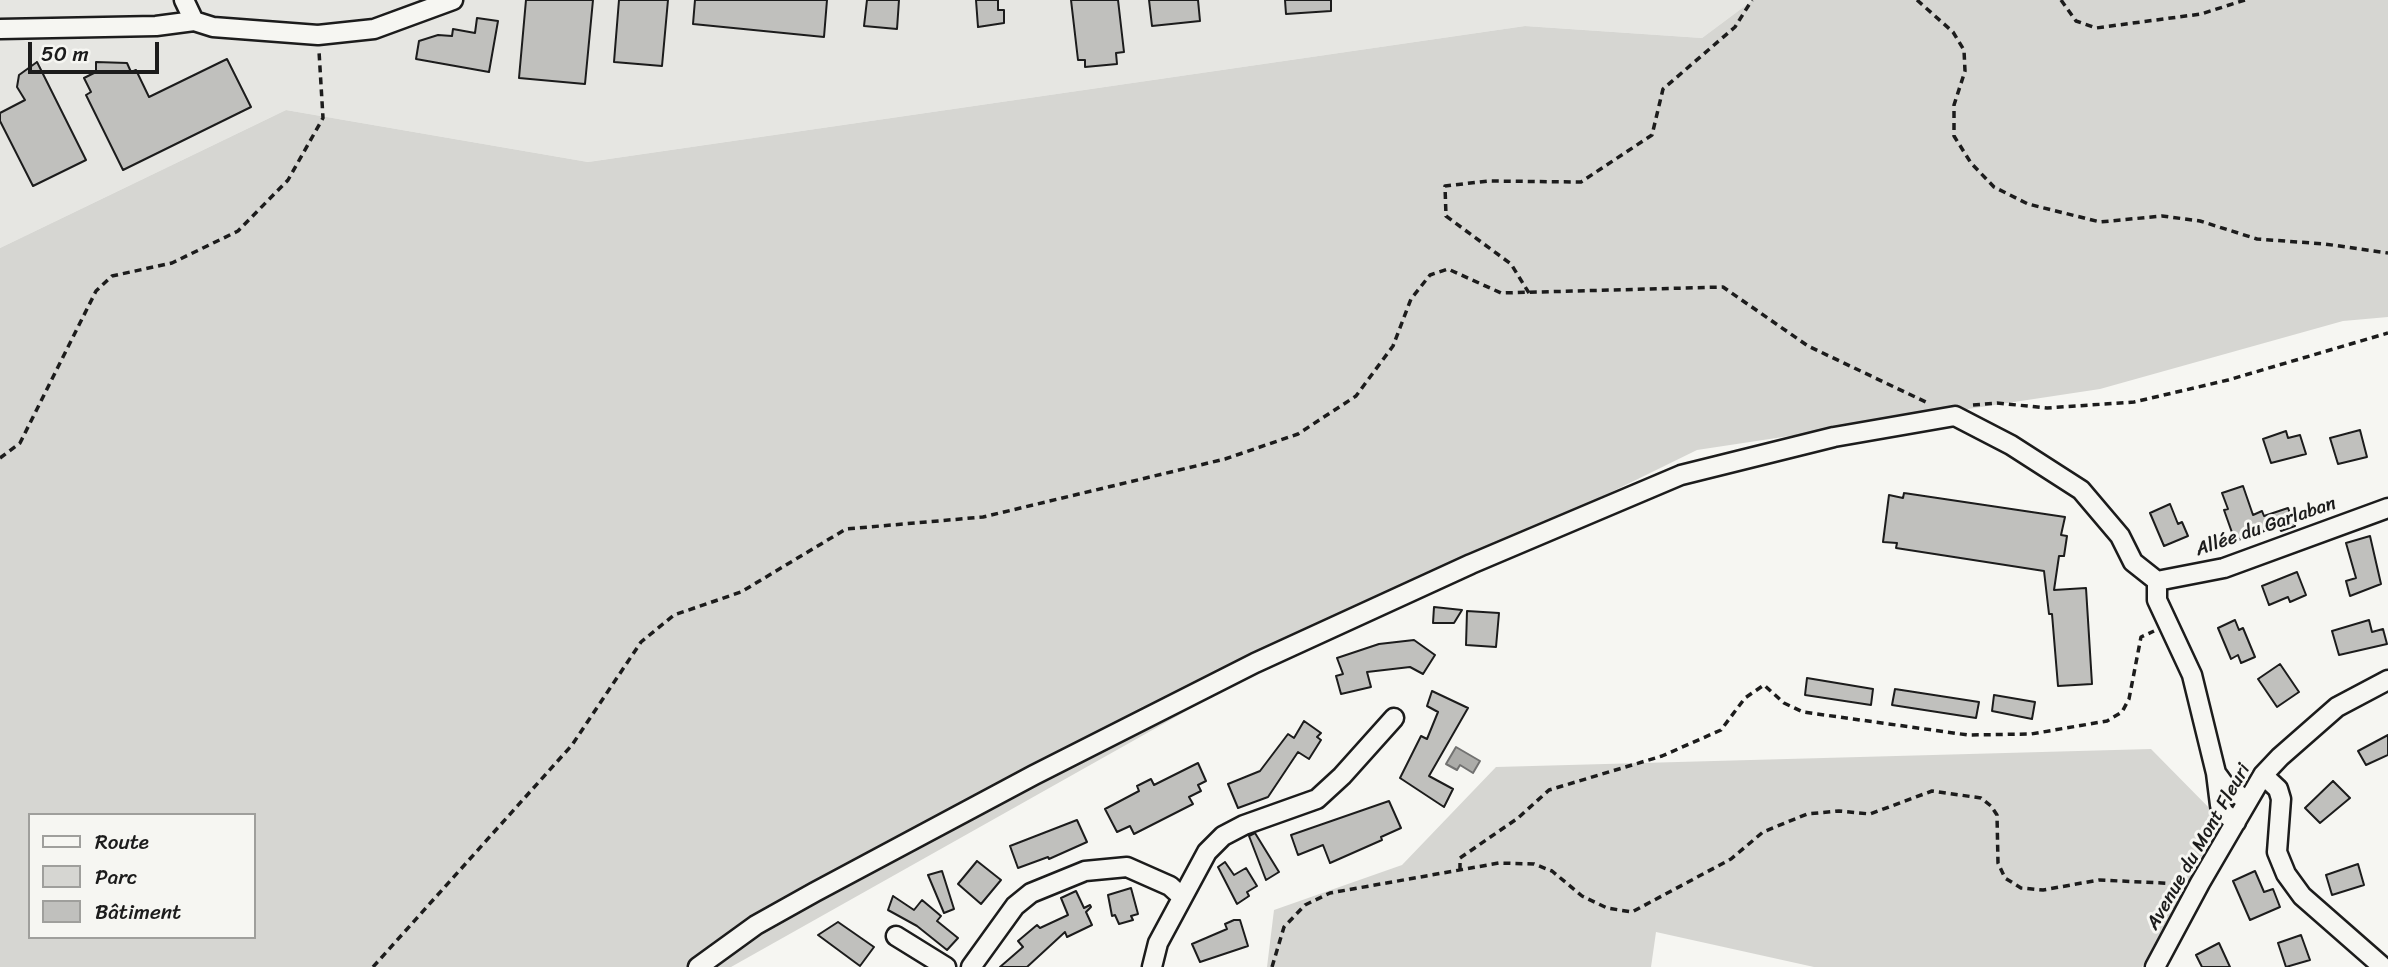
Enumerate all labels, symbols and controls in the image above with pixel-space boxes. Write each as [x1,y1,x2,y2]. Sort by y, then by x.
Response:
scale bar [32,28,163,72]
text: 50 m [41,35,89,73]
street label: Allée du Garlaban [2193,492,2339,562]
street label: Avenue du Mont Fleuri [2142,760,2256,934]
legend [28,813,256,939]
text: Route [95,823,149,861]
text: Parc [95,858,137,896]
text: Bâtiment [95,893,181,931]

